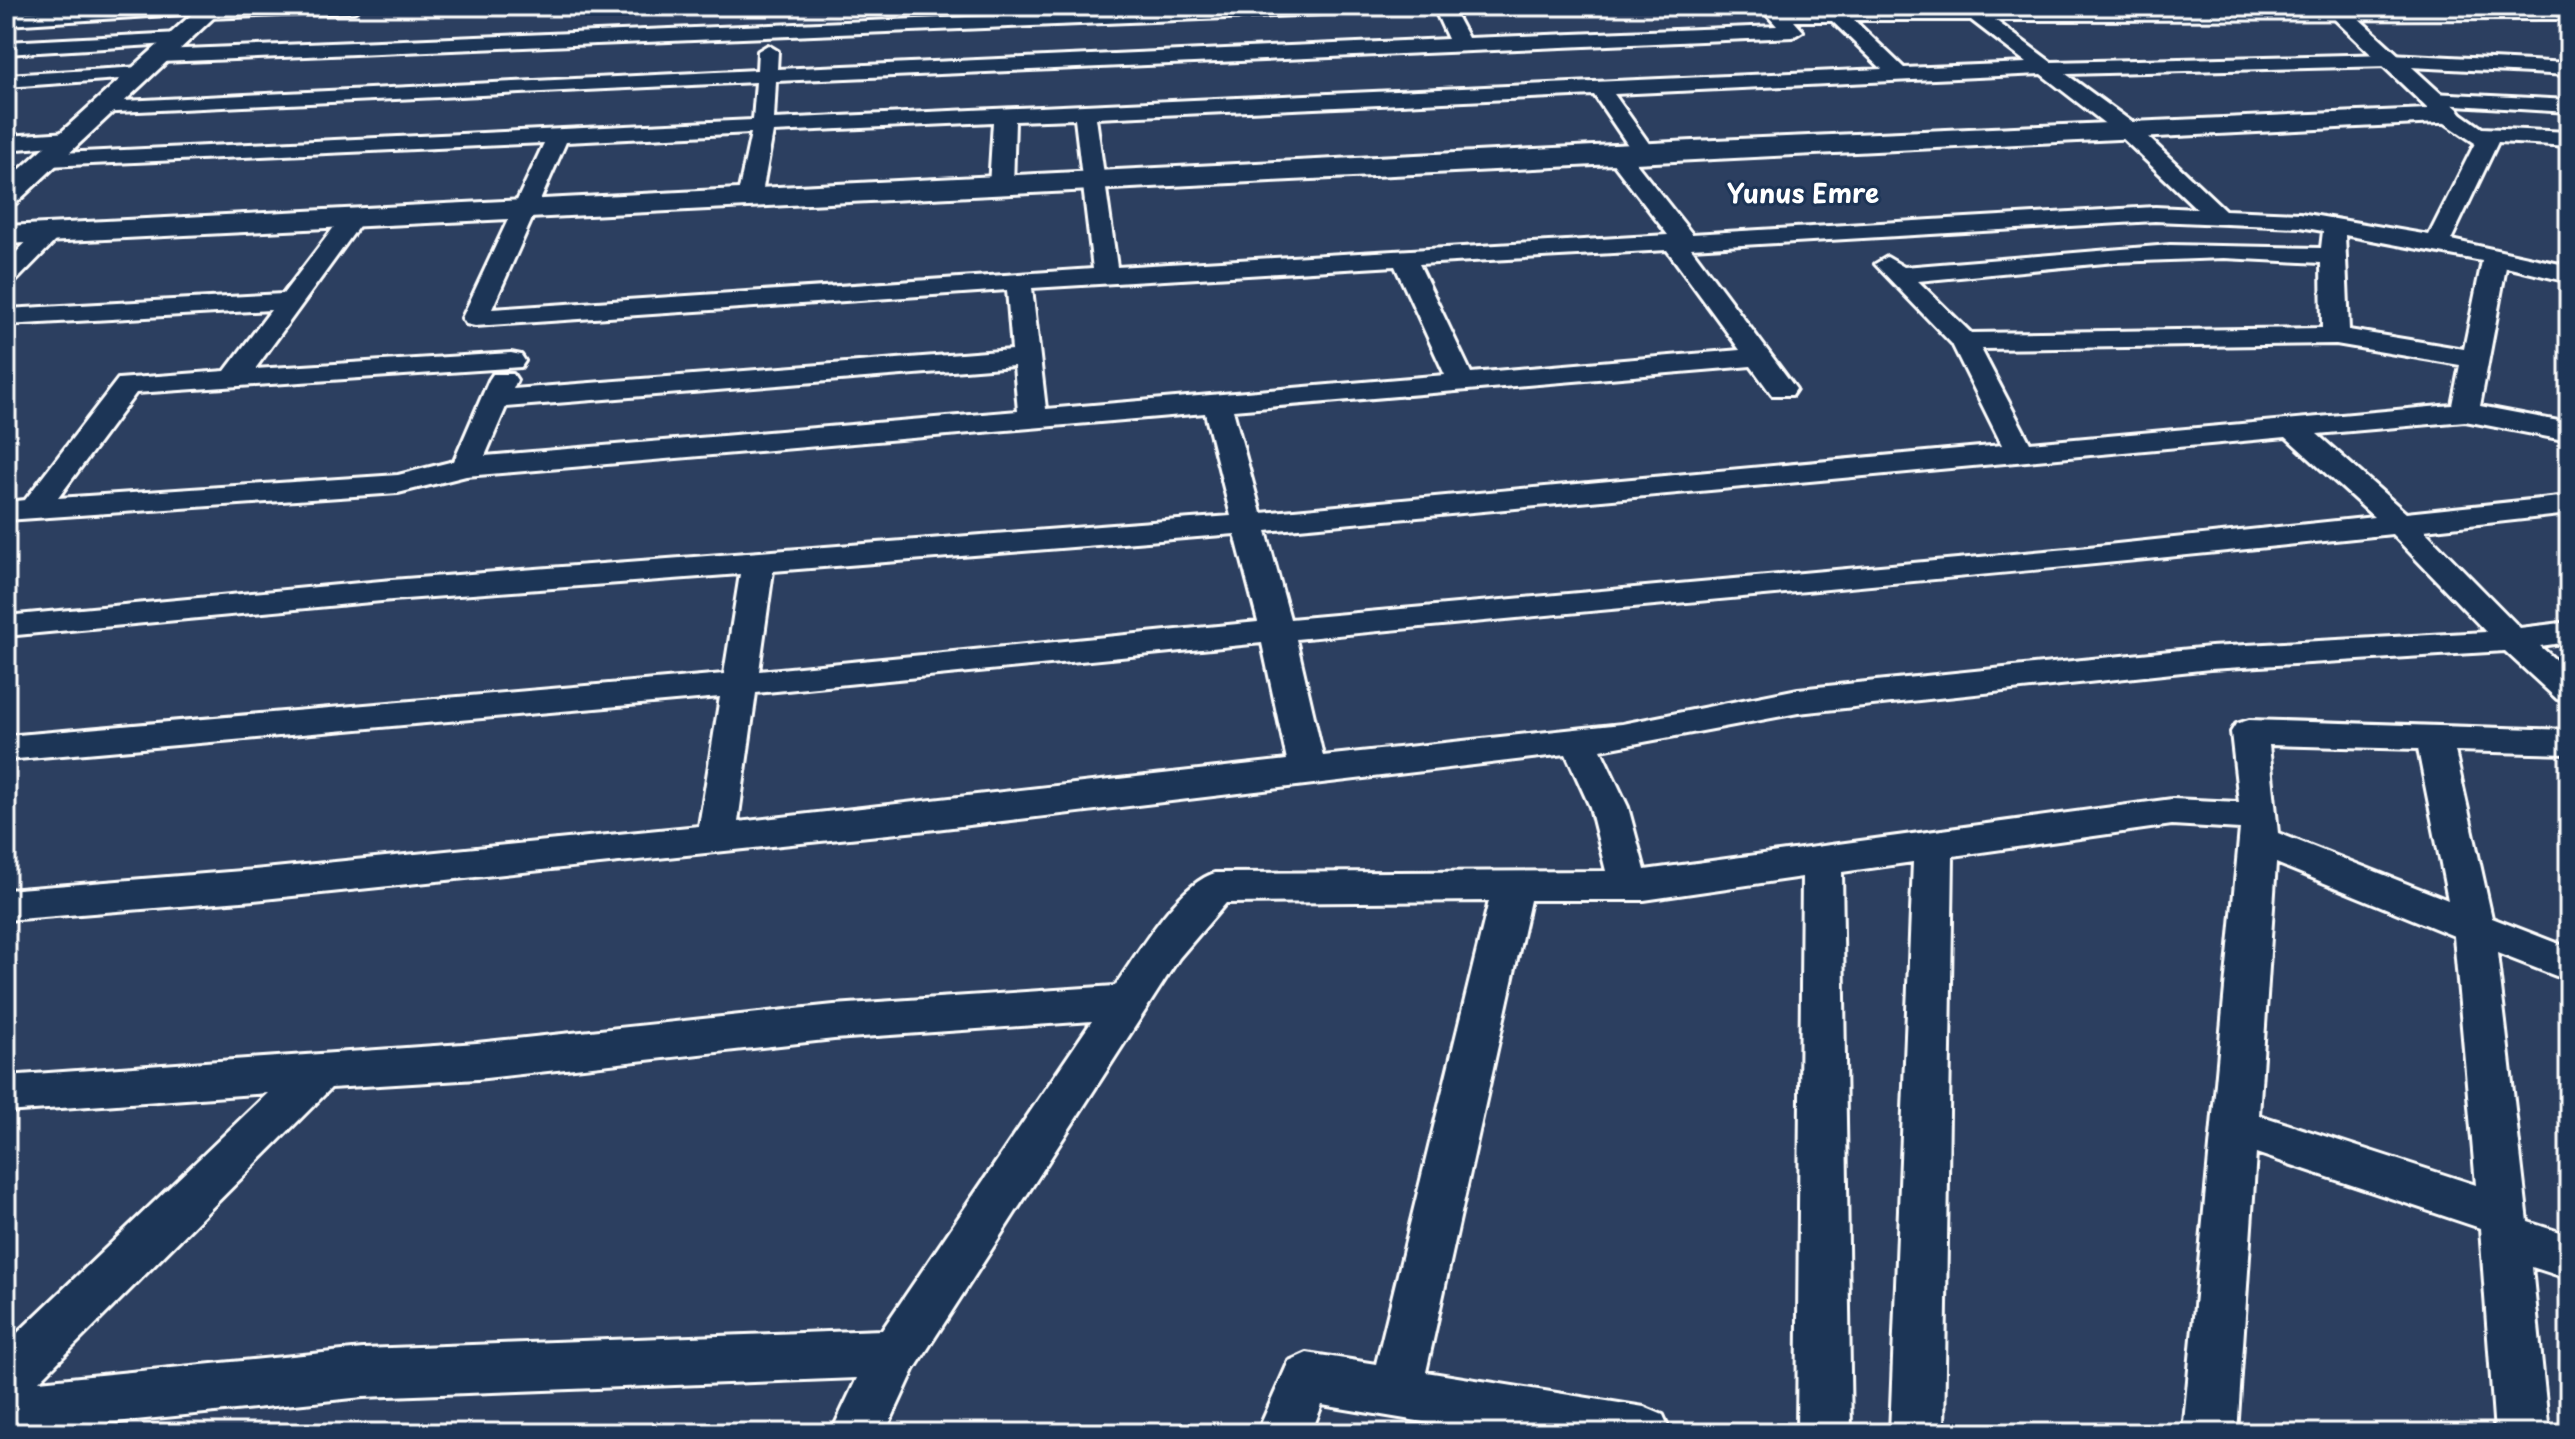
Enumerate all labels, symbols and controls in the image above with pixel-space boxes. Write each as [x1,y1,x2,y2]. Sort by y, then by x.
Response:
district label: Yunus Emre [1727,173,1879,212]

